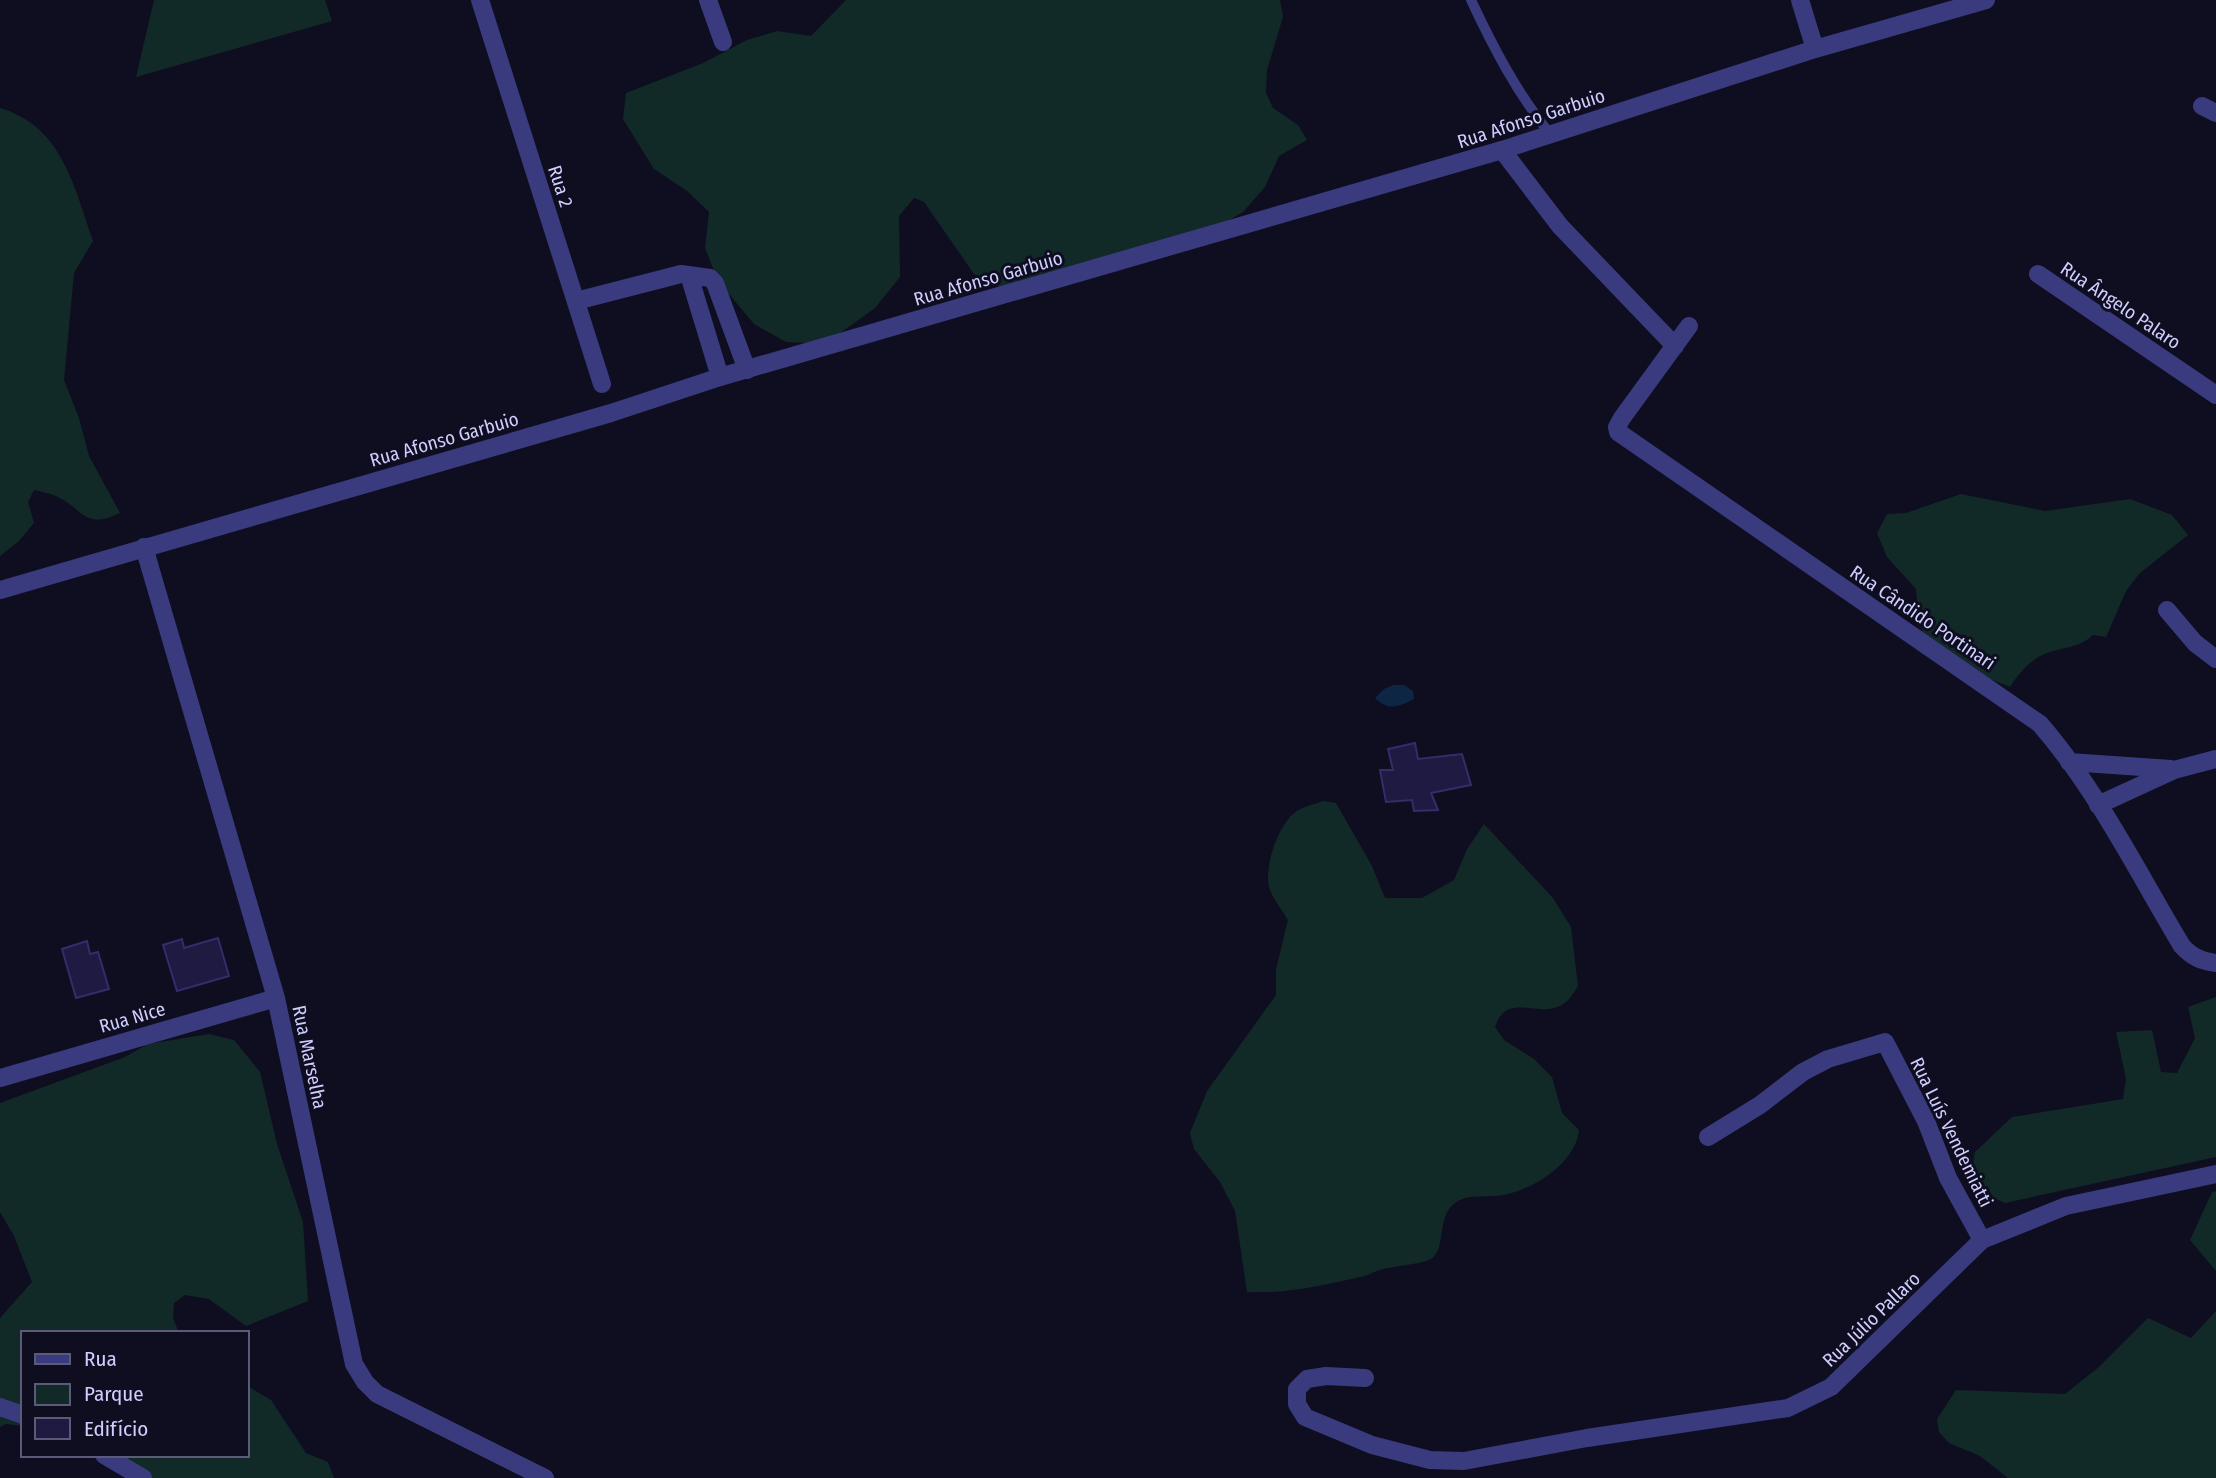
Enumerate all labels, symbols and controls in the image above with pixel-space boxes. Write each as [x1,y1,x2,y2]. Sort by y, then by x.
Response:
street label: Rua Afonso Garbuio [1454,84,1608,153]
street label: Rua 2 [543,162,578,210]
street label: Rua Afonso Garbuio [911,246,1065,311]
street label: Rua Ângelo Palaro [2056,257,2185,354]
street label: Rua Afonso Garbuio [367,407,521,472]
street label: Rua Cândido Portinari [1846,560,2000,675]
street label: Rua Nice [97,997,168,1038]
street label: Rua Marselha [287,1003,332,1111]
street label: Rua Luís Vendemiatti [1905,1054,1998,1211]
street label: Rua Júlio Pallaro [1818,1267,1925,1372]
legend [21,1331,248,1457]
text: Rua [84,1346,117,1372]
text: Parque [84,1381,144,1407]
text: Edifício [84,1416,148,1442]

